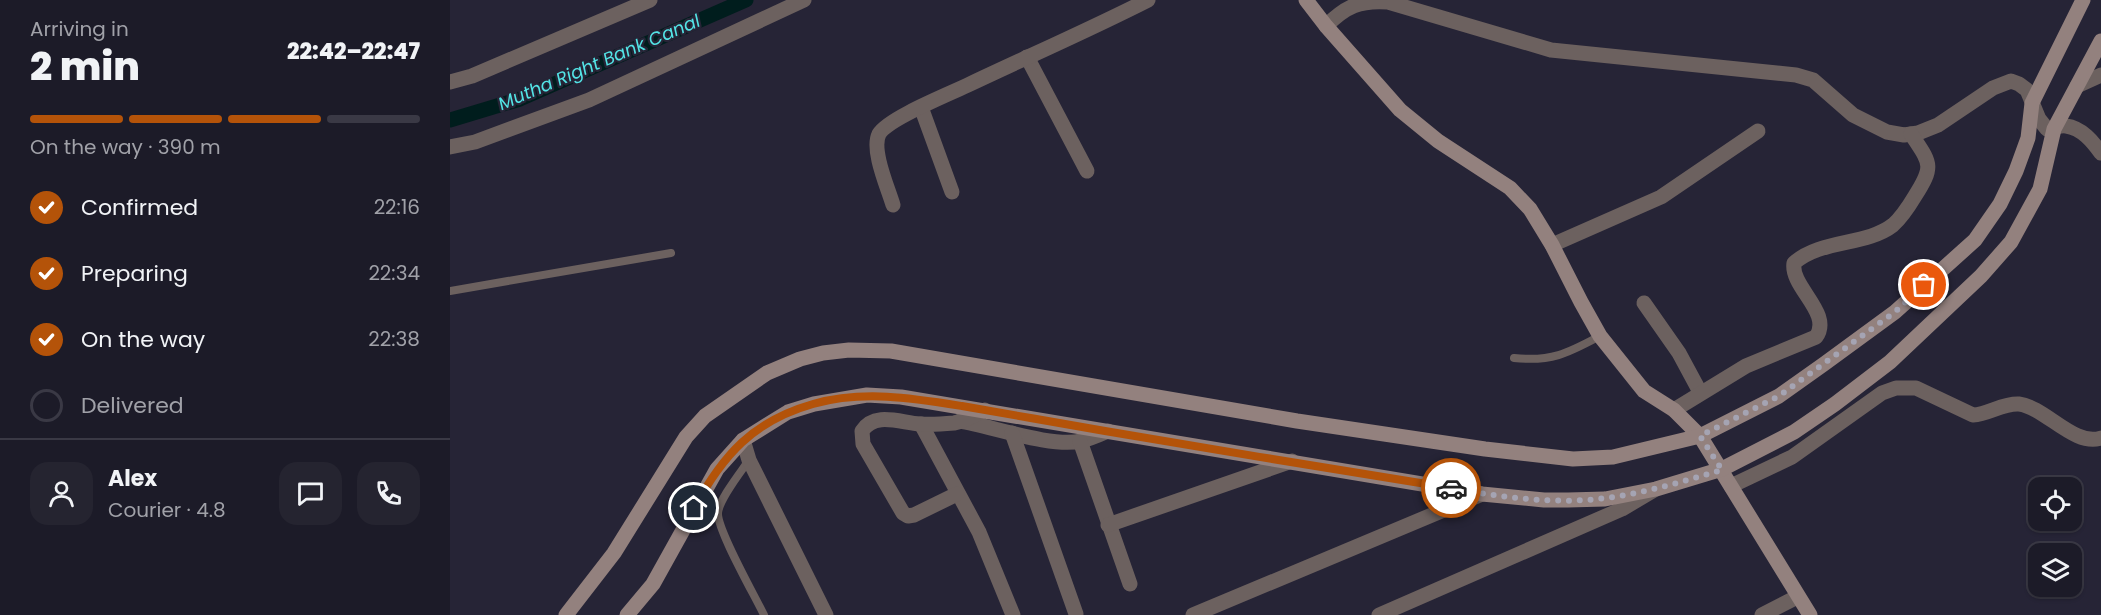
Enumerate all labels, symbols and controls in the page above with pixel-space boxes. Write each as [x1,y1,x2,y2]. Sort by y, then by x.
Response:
water label: Mutha Right Bank Canal [494,8,704,116]
text: Arriving in [30,15,129,43]
text: 22:42–22:47 [287,36,420,67]
text: 2 min [30,39,140,94]
text: On the way · 390 m [30,133,221,161]
icon: check [30,191,63,224]
text: Confirmed [81,192,198,223]
text: 22:16 [374,193,420,221]
icon: check [30,257,63,290]
text: Preparing [81,258,188,289]
text: 22:34 [368,259,420,287]
pin [1898,259,1949,310]
icon: bag [1907,268,1940,301]
icon: check [30,323,63,356]
text: On the way [81,324,205,355]
text: 22:38 [368,325,420,353]
text: Delivered [81,390,184,421]
courier [1421,458,1481,518]
button: person [30,462,93,525]
button: chat [279,462,342,525]
button: phone [357,462,420,525]
text: Alex [108,463,157,494]
icon: car [1435,472,1468,505]
map controls [2028,477,2082,597]
button: locate [2028,477,2082,531]
pin [668,482,719,533]
icon: home [677,491,710,524]
text: Courier · 4.8 [108,496,226,524]
button: layers [2028,543,2082,597]

